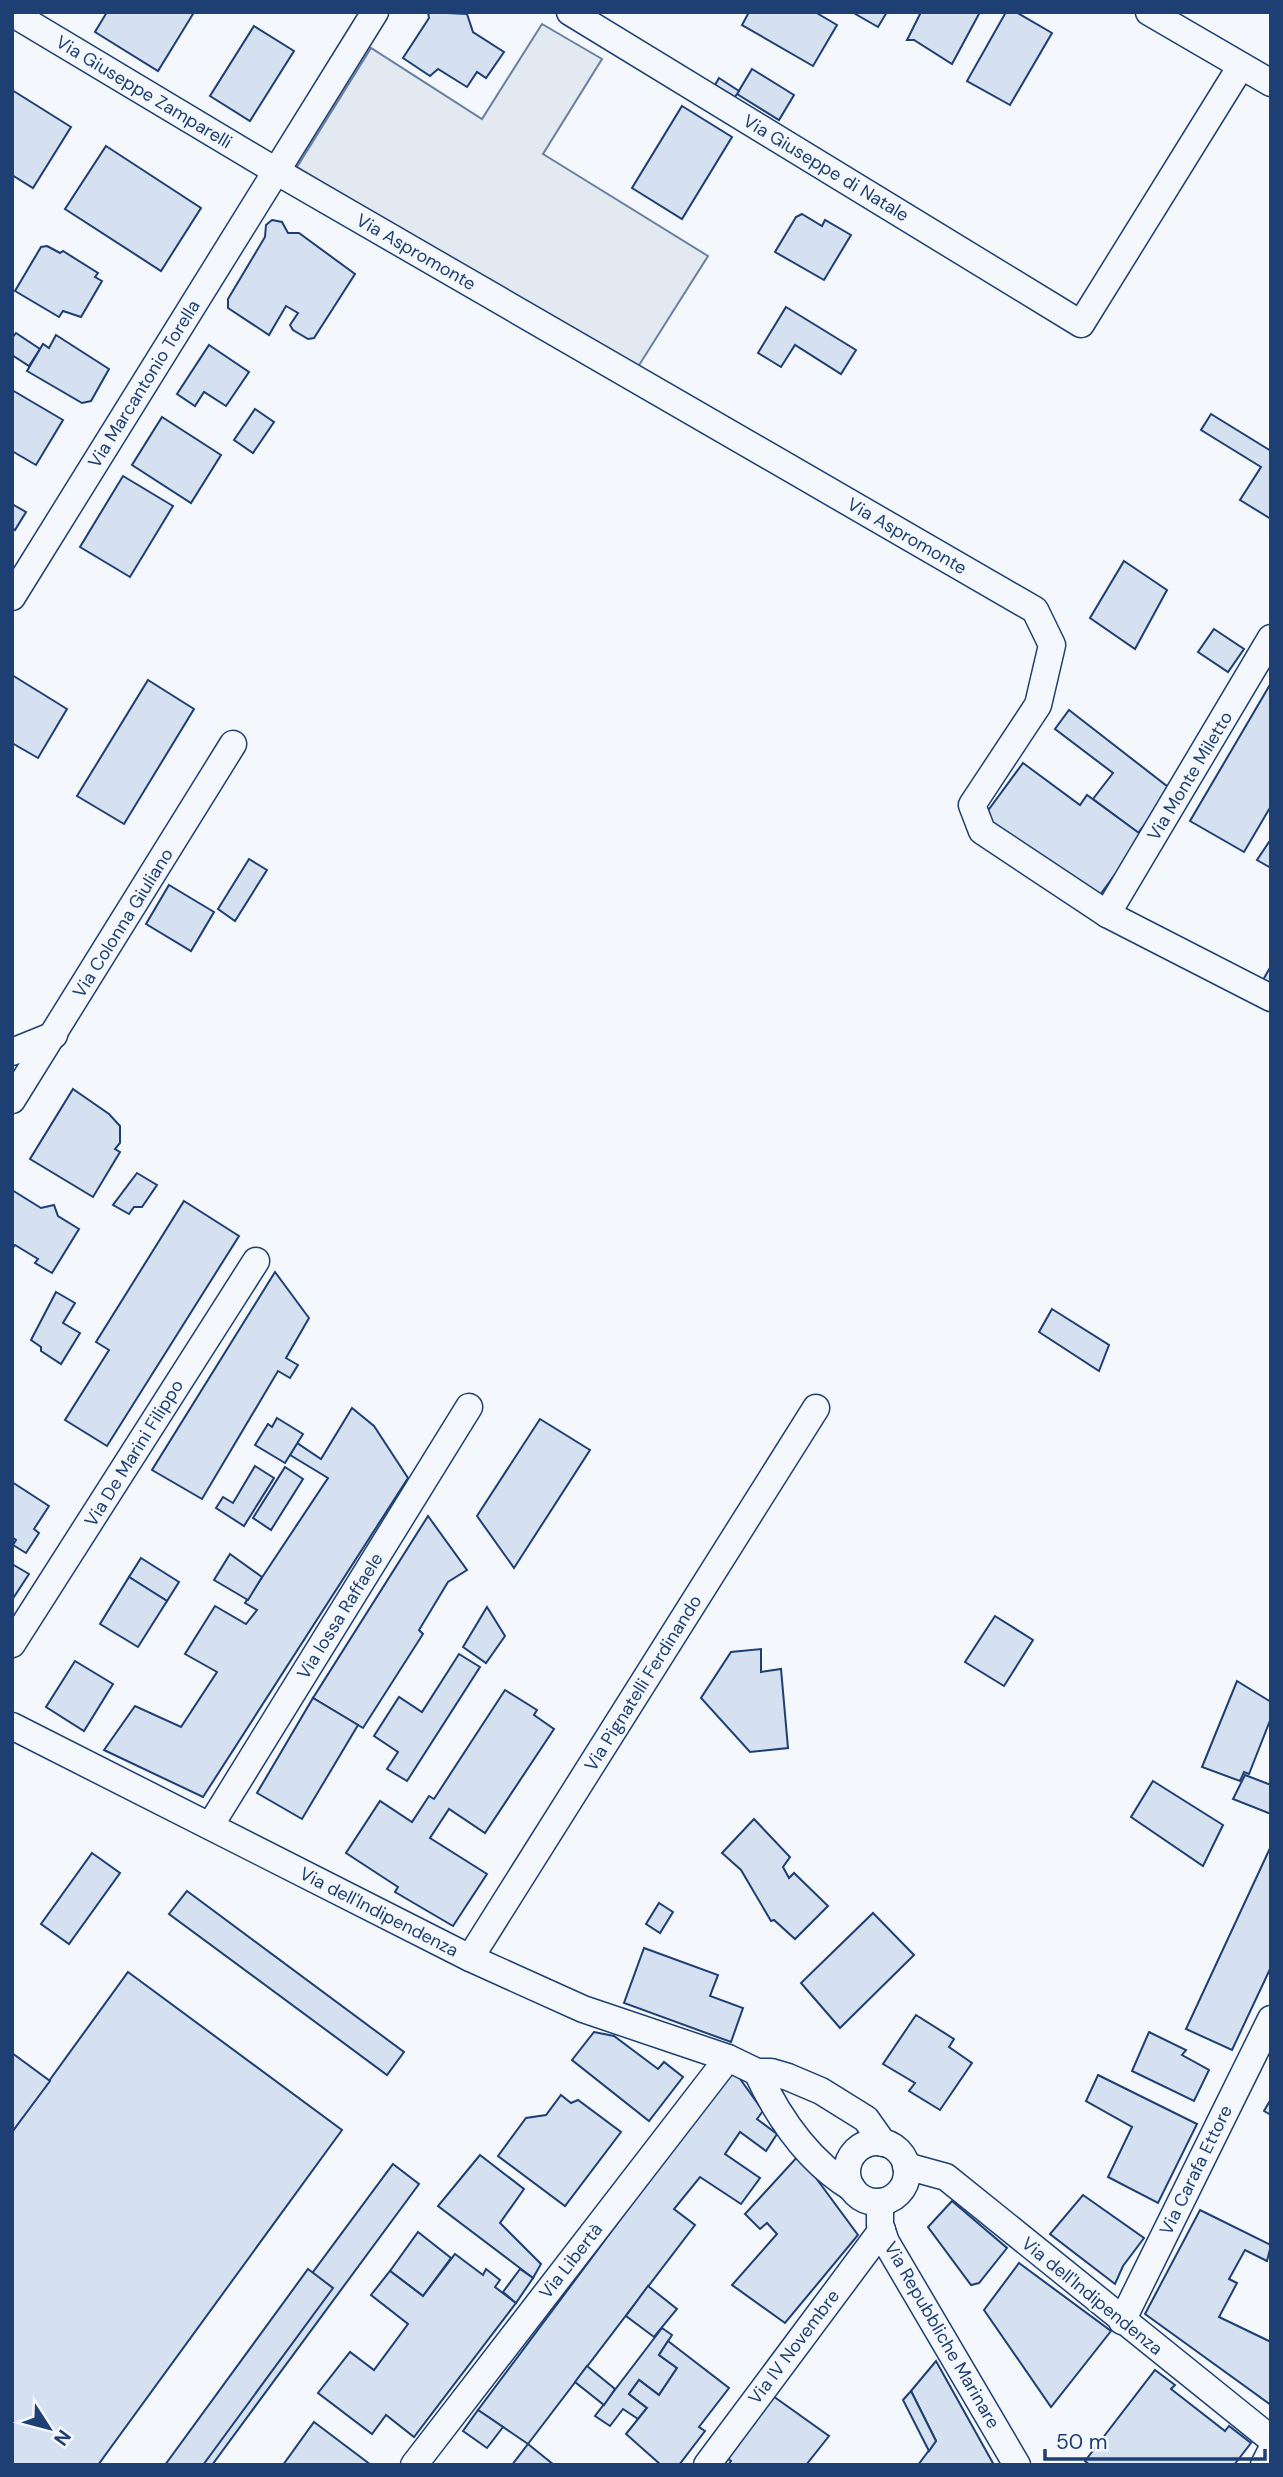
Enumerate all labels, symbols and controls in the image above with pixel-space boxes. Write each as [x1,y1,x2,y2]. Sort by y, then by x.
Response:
street label: Via Giuseppe Zamparelli [51,30,237,154]
street label: Via Giuseppe di Natale [739,109,913,227]
street label: Via Aspromonte [352,208,480,296]
street label: Via Marcantonio Torella [82,295,206,473]
street label: Via Aspromonte [843,492,971,580]
street label: Via Monte Miletto [1142,707,1238,845]
street label: Via Colonna Giuliano [67,844,179,1002]
street label: Via De Marini Filippo [79,1375,189,1531]
street label: Via Iossa Raffaele [291,1548,389,1684]
street label: Via Pignatelli Ferdinando [579,1590,707,1776]
street label: Via dell'Indipendenza [295,1862,463,1962]
street label: Via Carafa Ettore [1154,2101,1238,2239]
street label: Via Libertà [534,2218,608,2304]
street label: Via dell'Indipendenza [1016,2232,1168,2360]
street label: Via Repubbliche Marinare [879,2237,1005,2433]
street label: Via IV Novembre [743,2285,845,2409]
north arrow [14,2393,84,2463]
scale bar [1045,2418,1266,2462]
text: N [48,2425,77,2451]
text: 50 m [1056,2428,1107,2456]

